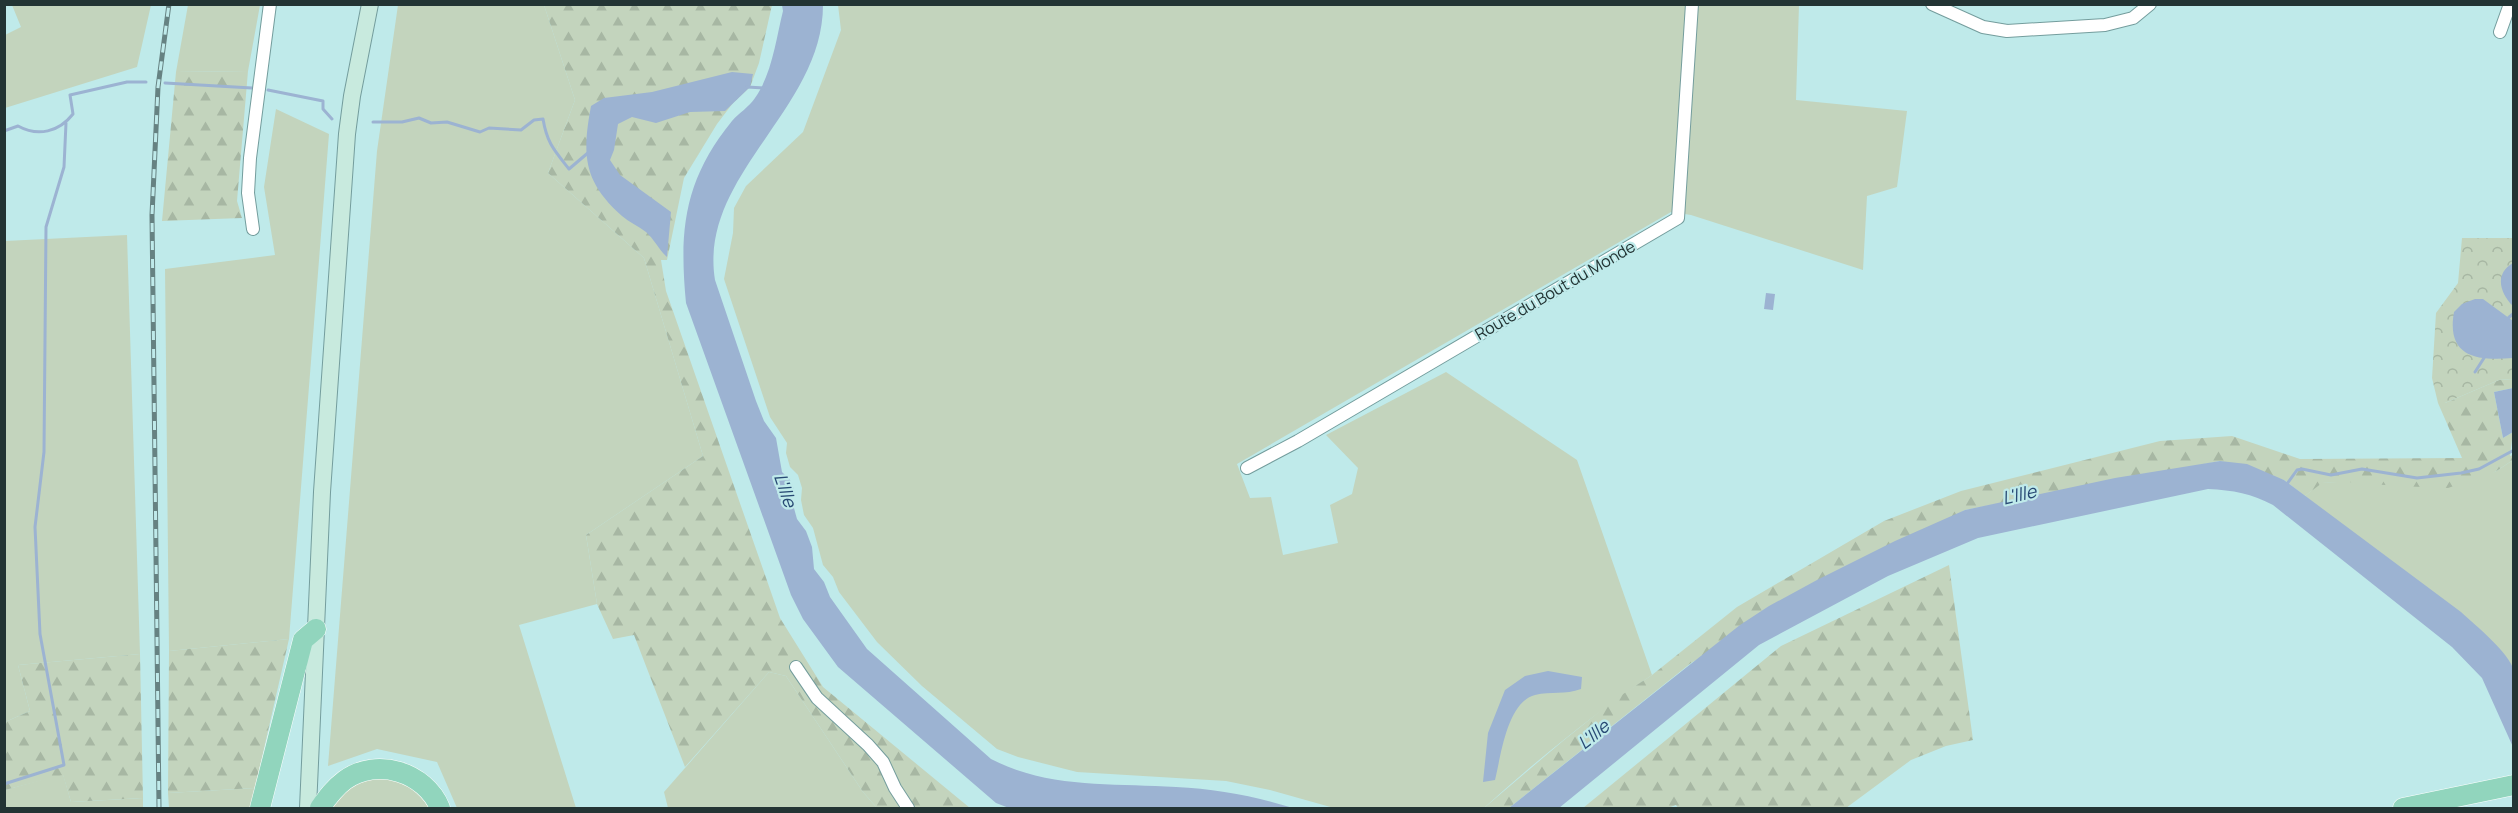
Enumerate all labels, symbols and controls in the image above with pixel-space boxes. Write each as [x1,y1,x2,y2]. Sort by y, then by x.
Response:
street label: Route du Bout du Monde [1471,235,1639,345]
water label: L'Ille [769,470,803,511]
water label: L'Ille [2000,478,2040,510]
water label: L'Ille [1572,713,1615,754]

